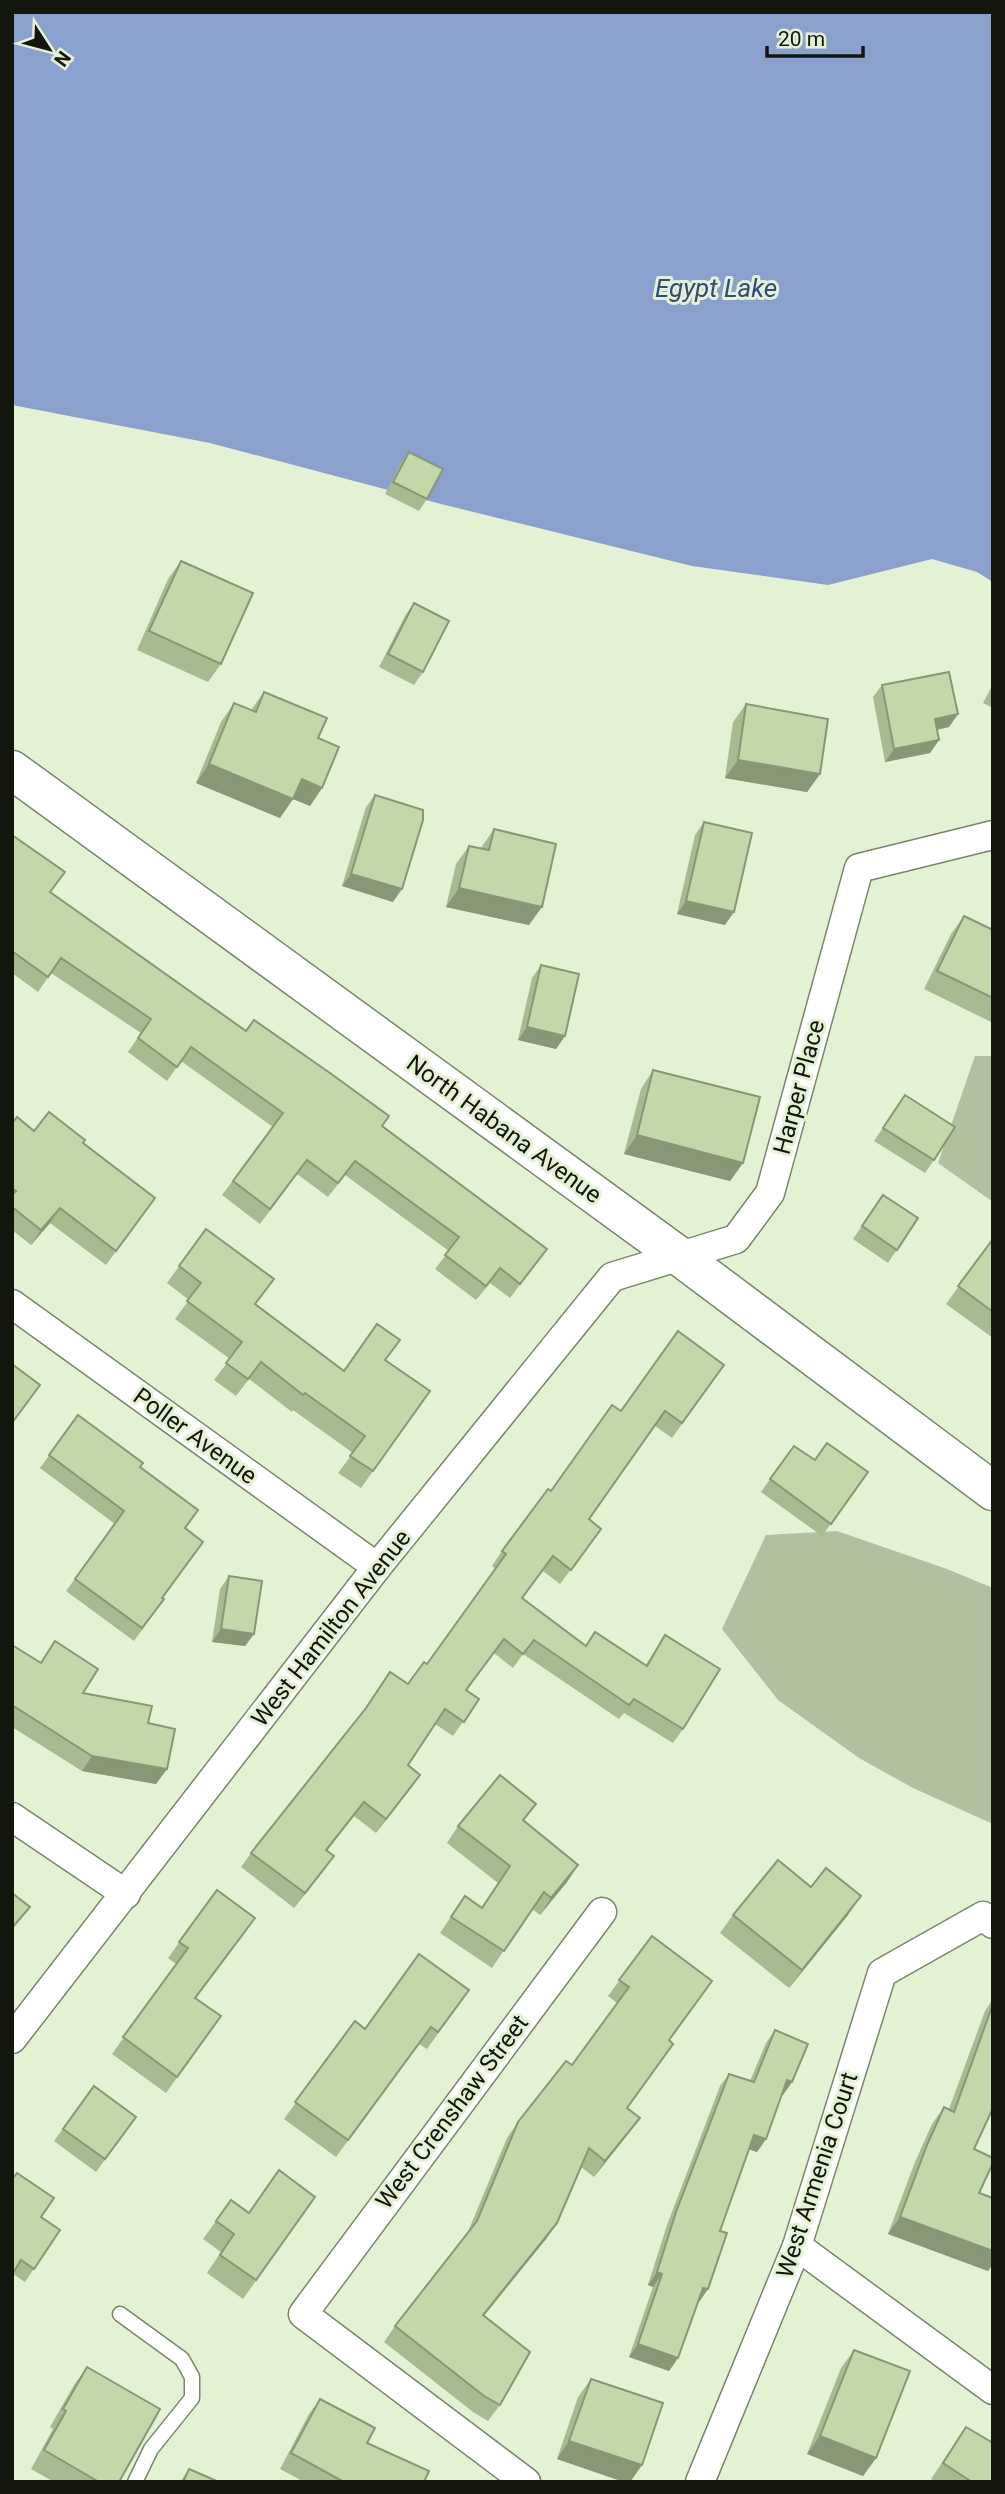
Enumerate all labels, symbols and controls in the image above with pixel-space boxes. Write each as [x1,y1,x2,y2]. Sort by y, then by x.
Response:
north arrow [14,14,84,84]
scale bar [767,14,863,58]
text: 20 m [778,27,825,51]
text: N [49,47,76,71]
water label: Egypt Lake [655,273,777,303]
street label: Harper Place [768,1017,830,1157]
street label: North Habana Avenue [401,1049,607,1209]
street label: Poller Avenue [128,1382,262,1490]
street label: West Hamilton Avenue [246,1524,416,1732]
street label: West Crenshaw Street [370,2009,534,2214]
street label: West Armenia Court [771,2068,864,2281]

